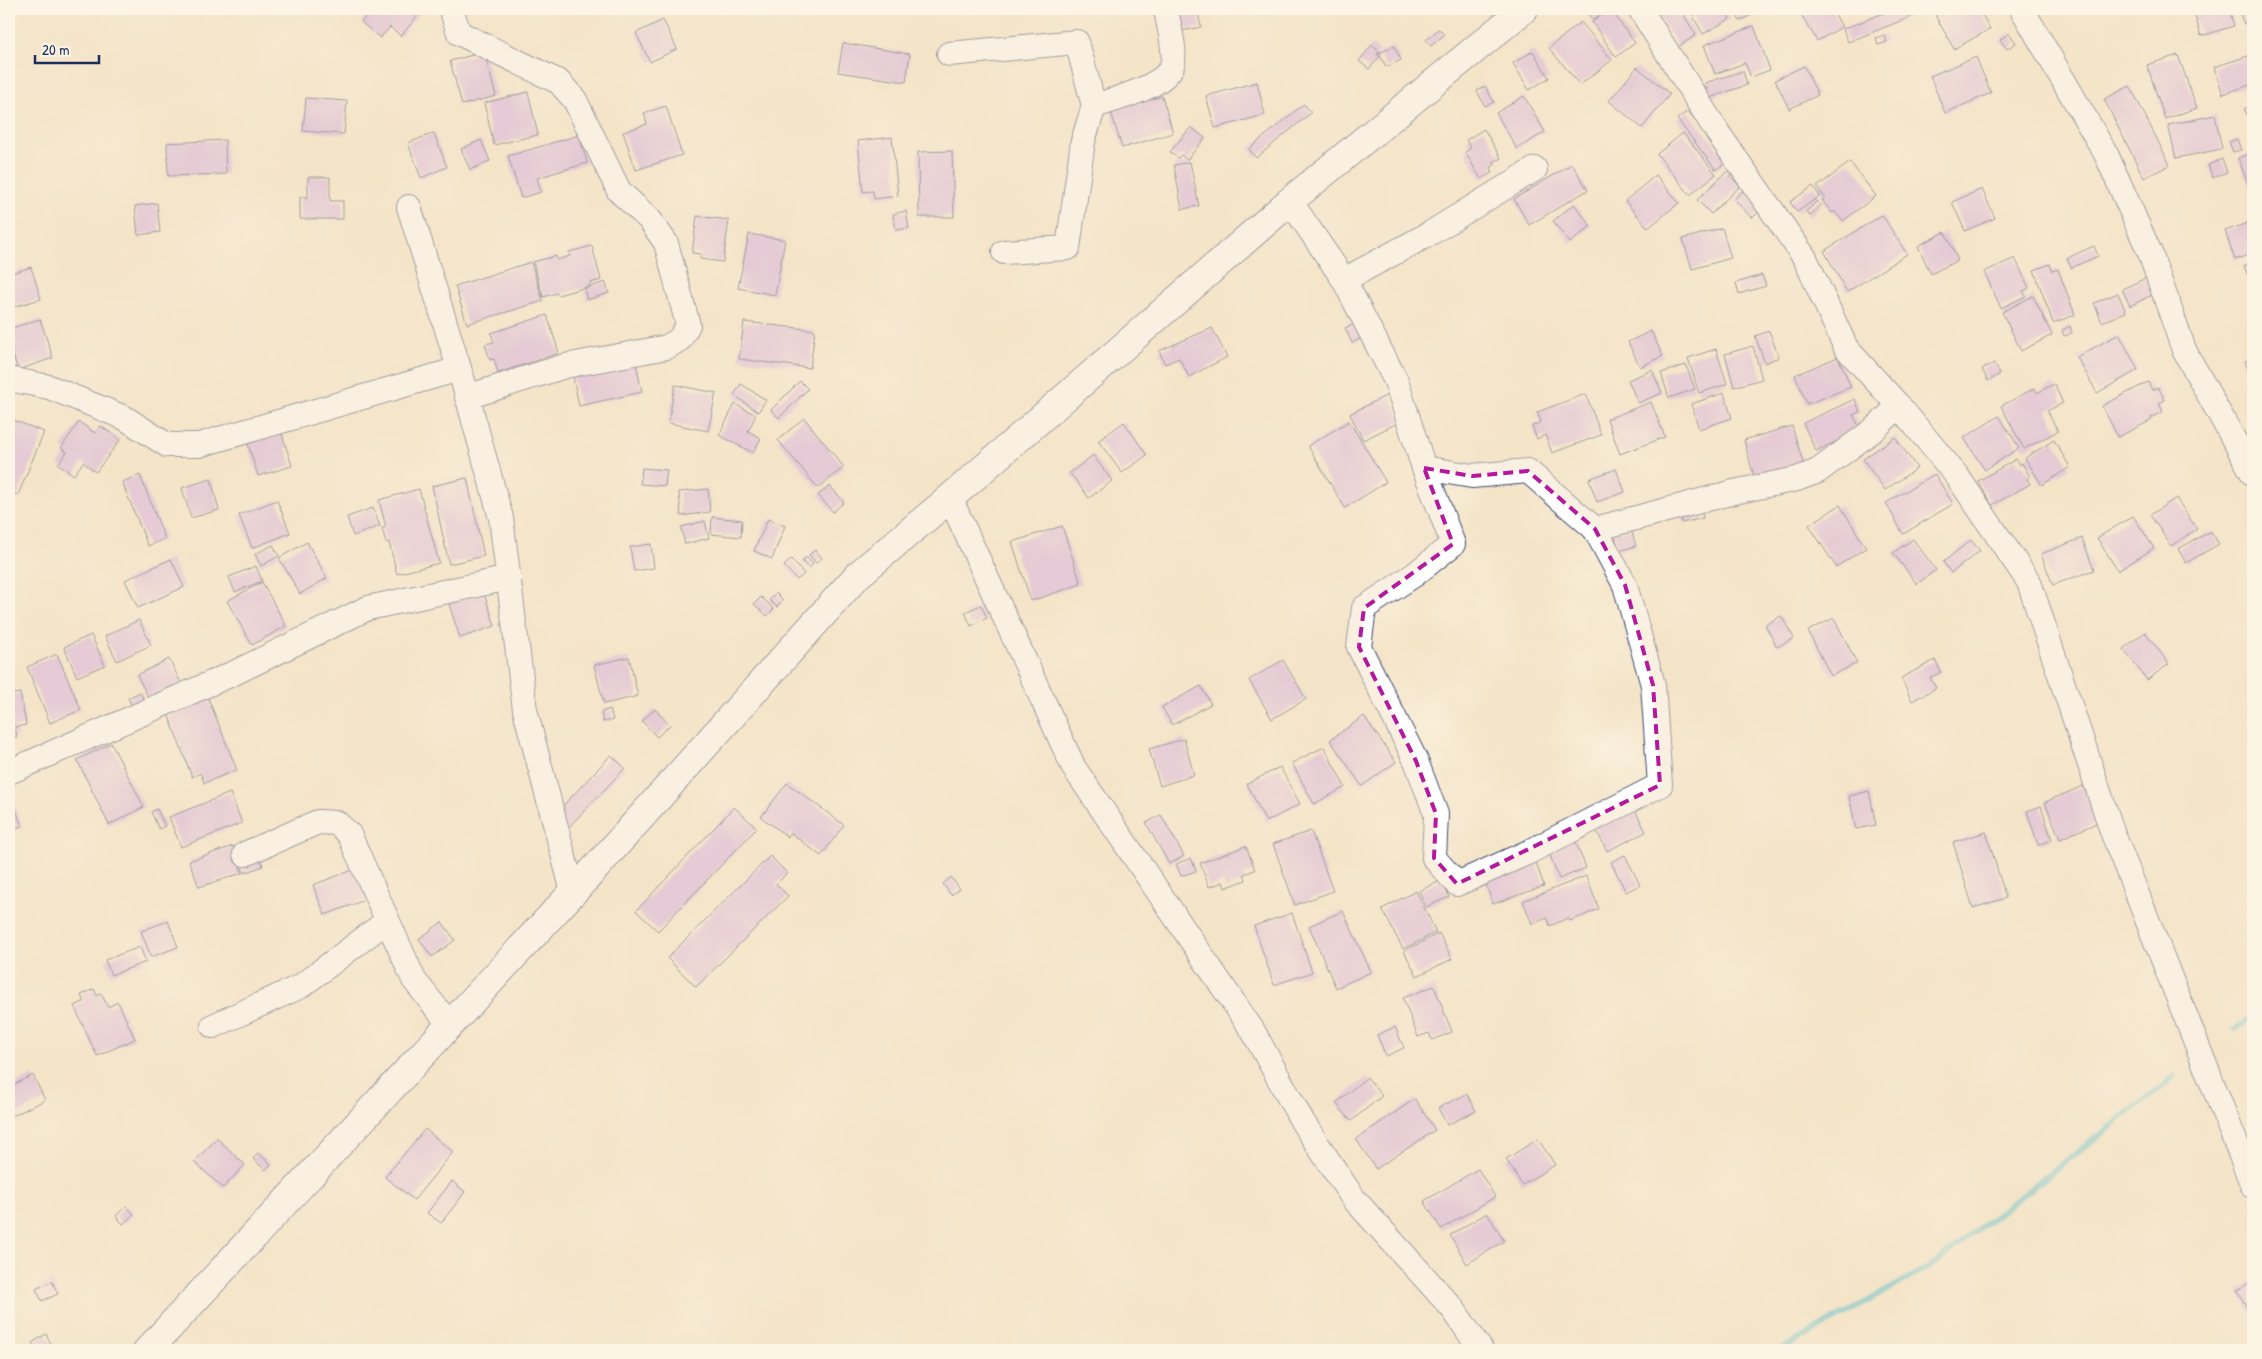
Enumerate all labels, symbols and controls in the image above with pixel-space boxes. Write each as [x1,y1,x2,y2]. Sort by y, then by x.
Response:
scale bar [35,32,99,64]
text: 20 m [42,39,69,60]

